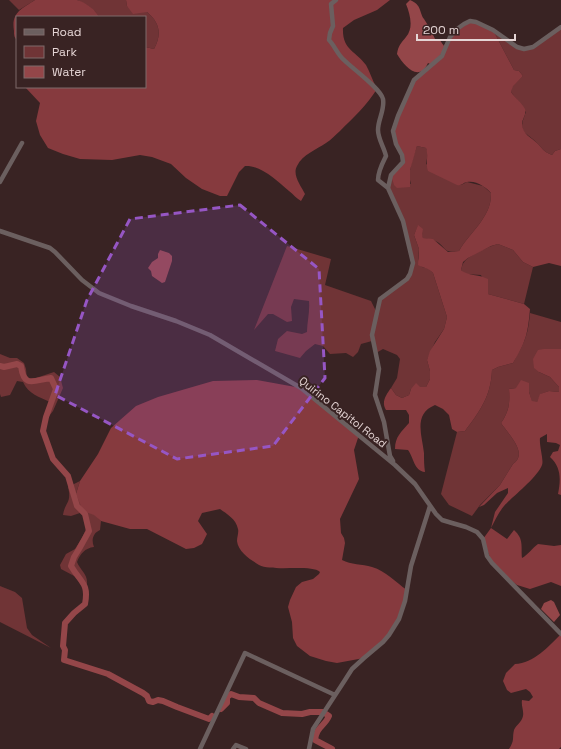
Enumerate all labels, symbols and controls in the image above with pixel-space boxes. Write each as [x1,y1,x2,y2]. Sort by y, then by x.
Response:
legend [16,16,146,88]
scale bar [417,16,515,42]
text: 200 m [423,22,459,38]
text: Road [52,24,81,40]
text: Park [52,44,77,60]
text: Water [52,64,86,80]
street label: Quirino Capitol Road [296,373,390,451]

